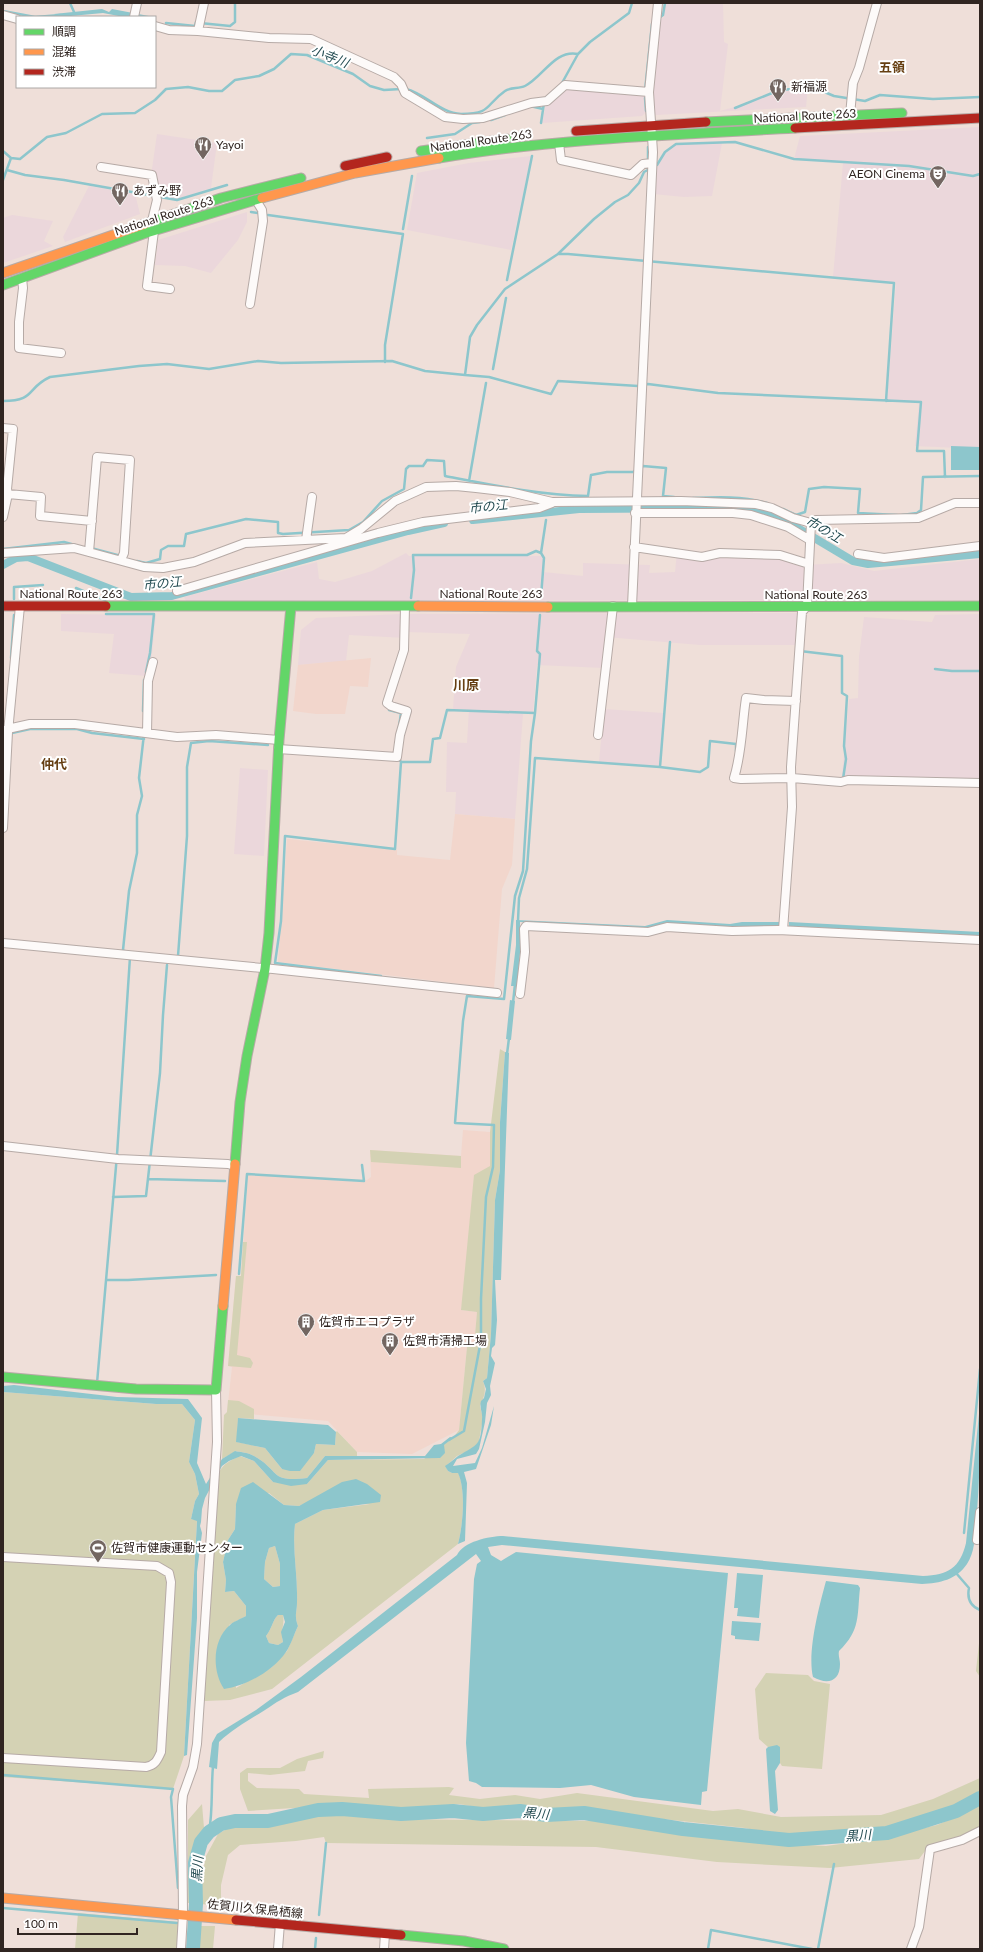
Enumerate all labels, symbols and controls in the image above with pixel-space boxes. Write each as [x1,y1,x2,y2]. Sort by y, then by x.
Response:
legend [16,16,156,88]
text: 順調 [52,24,76,39]
water label: 小寺川 [309,41,353,71]
text: 混雑 [52,44,76,59]
district label: 五領 [879,59,905,75]
text: 渋滞 [52,64,76,79]
restaurant icon: 新福源 [768,77,788,102]
place label: 新福源 [791,79,827,94]
street label: National Route 263 [753,105,857,126]
street label: National Route 263 [429,126,533,155]
restaurant icon: Yayoi [193,135,213,160]
place label: Yayoi [216,137,244,152]
theatre icon: AEON Cinema [928,164,948,189]
place label: AEON Cinema [849,166,925,181]
restaurant icon: あずみ野 [110,181,130,206]
place label: あずみ野 [133,183,181,198]
street label: National Route 263 [113,192,215,239]
water label: 市の江 [468,496,510,516]
water label: 市の江 [803,512,847,547]
water label: 市の江 [142,573,184,593]
street label: National Route 263 [20,586,122,601]
street label: National Route 263 [440,586,542,601]
street label: National Route 263 [765,587,867,602]
district label: 川原 [453,677,479,693]
district label: 仲代 [41,756,67,772]
building icon: 佐賀市エコプラザ [296,1312,316,1337]
place label: 佐賀市エコプラザ [319,1314,415,1329]
building icon: 佐賀市清掃工場 [380,1331,400,1356]
place label: 佐賀市清掃工場 [403,1333,487,1348]
sports icon: 佐賀市健康運動センター [88,1538,108,1563]
place label: 佐賀市健康運動センター [111,1540,243,1555]
water label: 黒川 [522,1804,552,1822]
water label: 黒川 [844,1826,874,1844]
water label: 黒川 [188,1853,206,1883]
street label: 佐賀川久保鳥栖線 [207,1896,304,1921]
scale bar [18,1910,137,1936]
text: 100 m [24,1916,58,1931]

